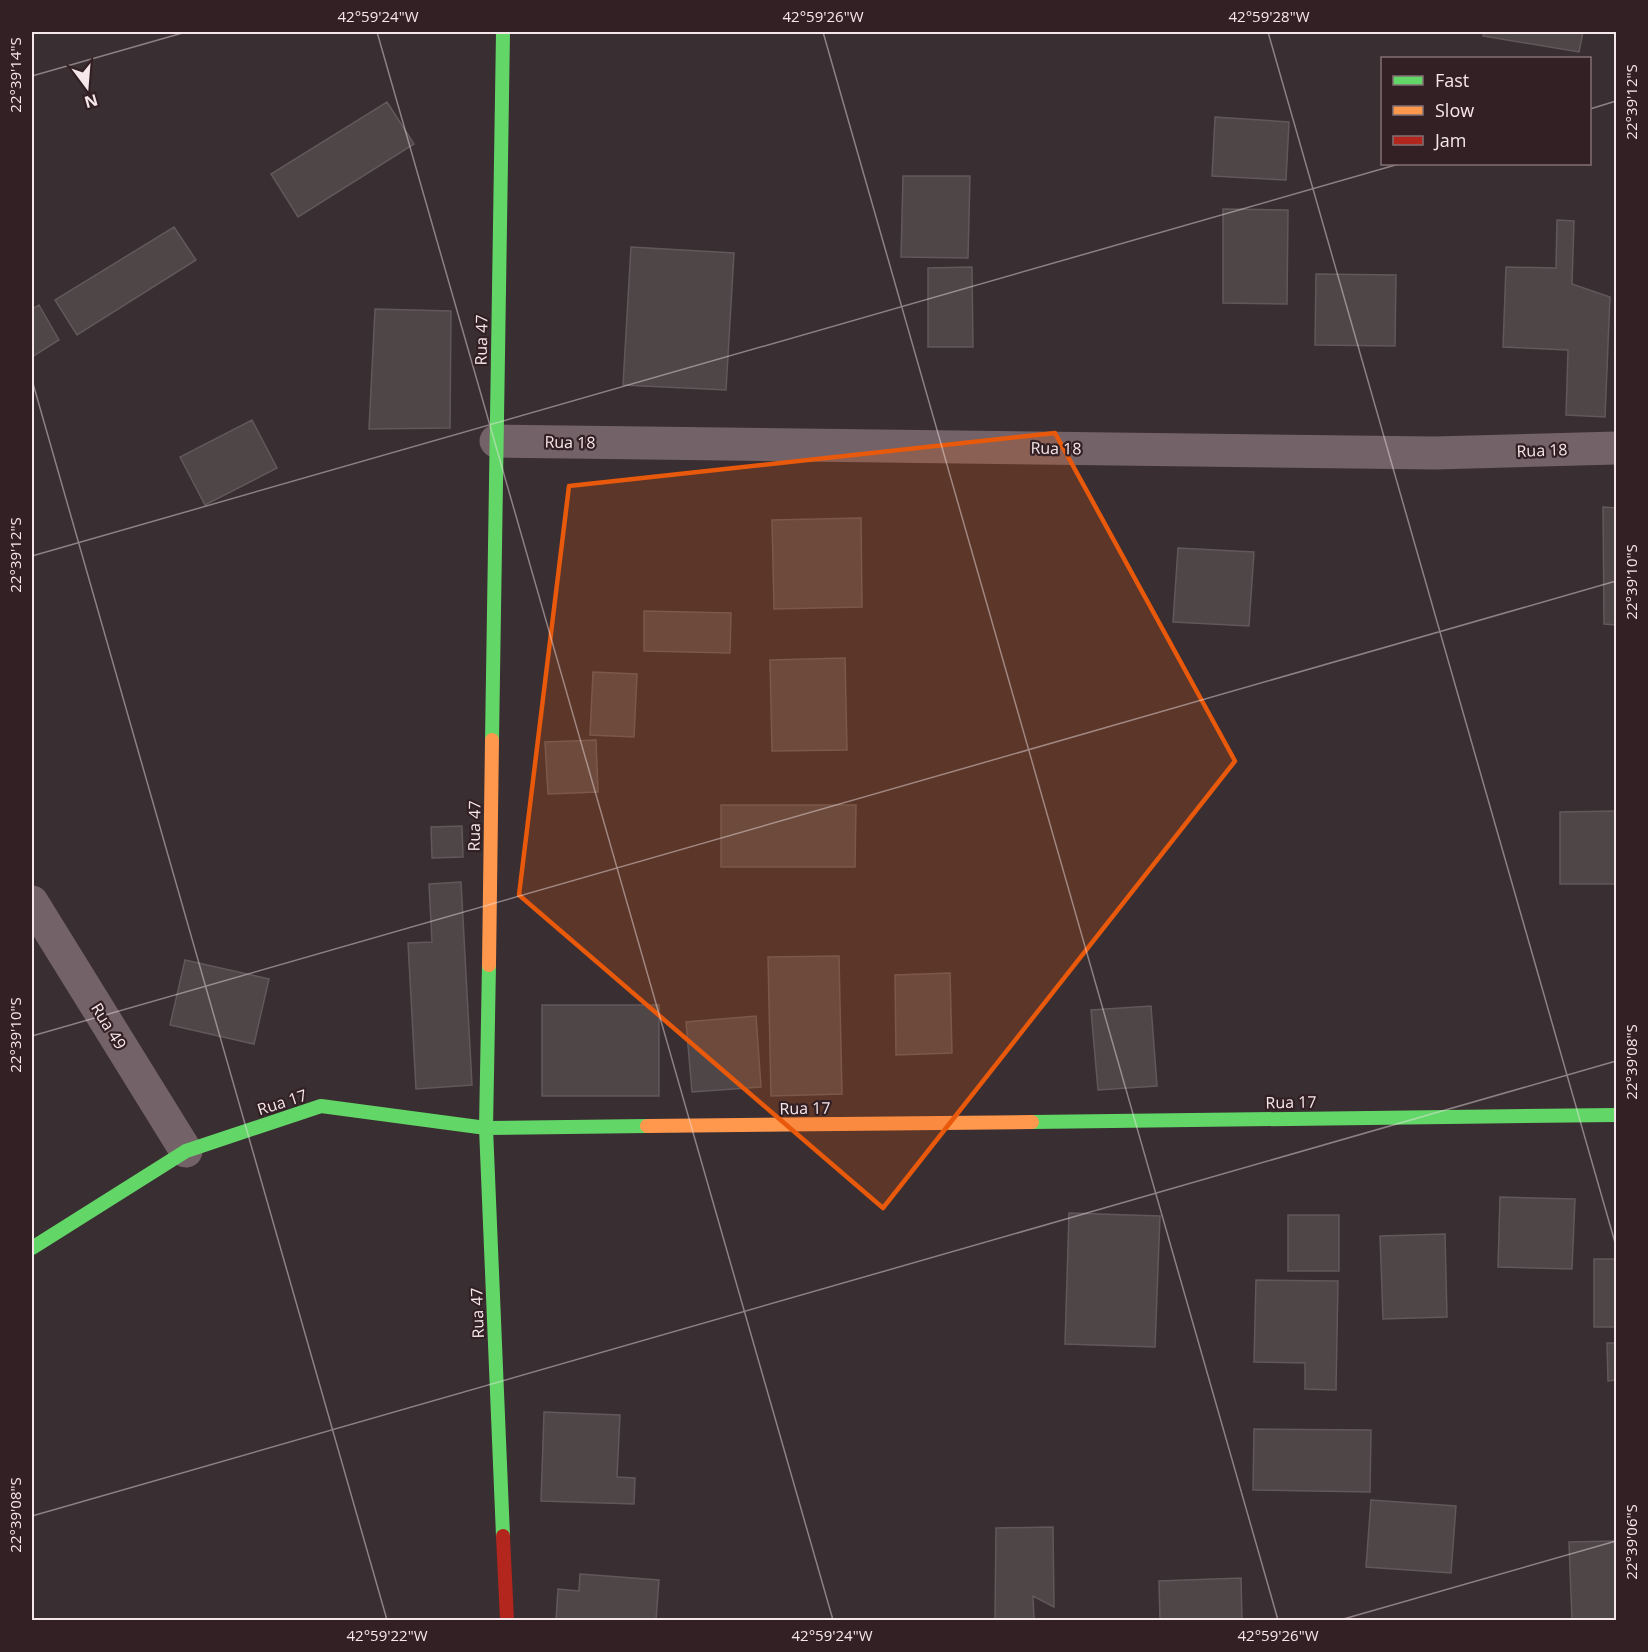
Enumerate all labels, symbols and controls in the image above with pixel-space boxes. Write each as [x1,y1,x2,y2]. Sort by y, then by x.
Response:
text: 42°59'24"W [338,6,419,26]
text: 42°59'26"W [783,6,864,26]
text: 42°59'28"W [1229,6,1310,26]
text: 22°39'14"S [5,37,25,113]
north arrow [57,57,117,117]
legend [1381,57,1591,165]
text: 22°39'12"S [1621,64,1641,140]
text: Fast [1435,68,1469,92]
text: N [82,89,100,114]
text: Slow [1435,98,1474,122]
text: Jam [1433,128,1467,152]
street label: Rua 47 [470,314,492,366]
street label: Rua 18 [544,431,596,453]
street label: Rua 18 [1030,437,1082,459]
street label: Rua 18 [1516,438,1568,462]
text: 22°39'12"S [5,517,25,593]
text: 22°39'10"S [1621,544,1641,620]
street label: Rua 47 [463,800,485,852]
text: 22°39'10"S [5,997,25,1073]
street label: Rua 49 [86,999,132,1053]
text: 22°39'08"S [1621,1024,1641,1100]
street label: Rua 17 [254,1084,310,1120]
street label: Rua 17 [1265,1091,1317,1113]
street label: Rua 17 [779,1097,831,1119]
street label: Rua 47 [465,1287,489,1339]
text: 22°39'08"S [5,1477,25,1553]
text: 22°39'06"S [1621,1504,1641,1580]
text: 42°59'22"W [347,1625,428,1645]
text: 42°59'24"W [792,1625,873,1645]
text: 42°59'26"W [1238,1625,1319,1645]

